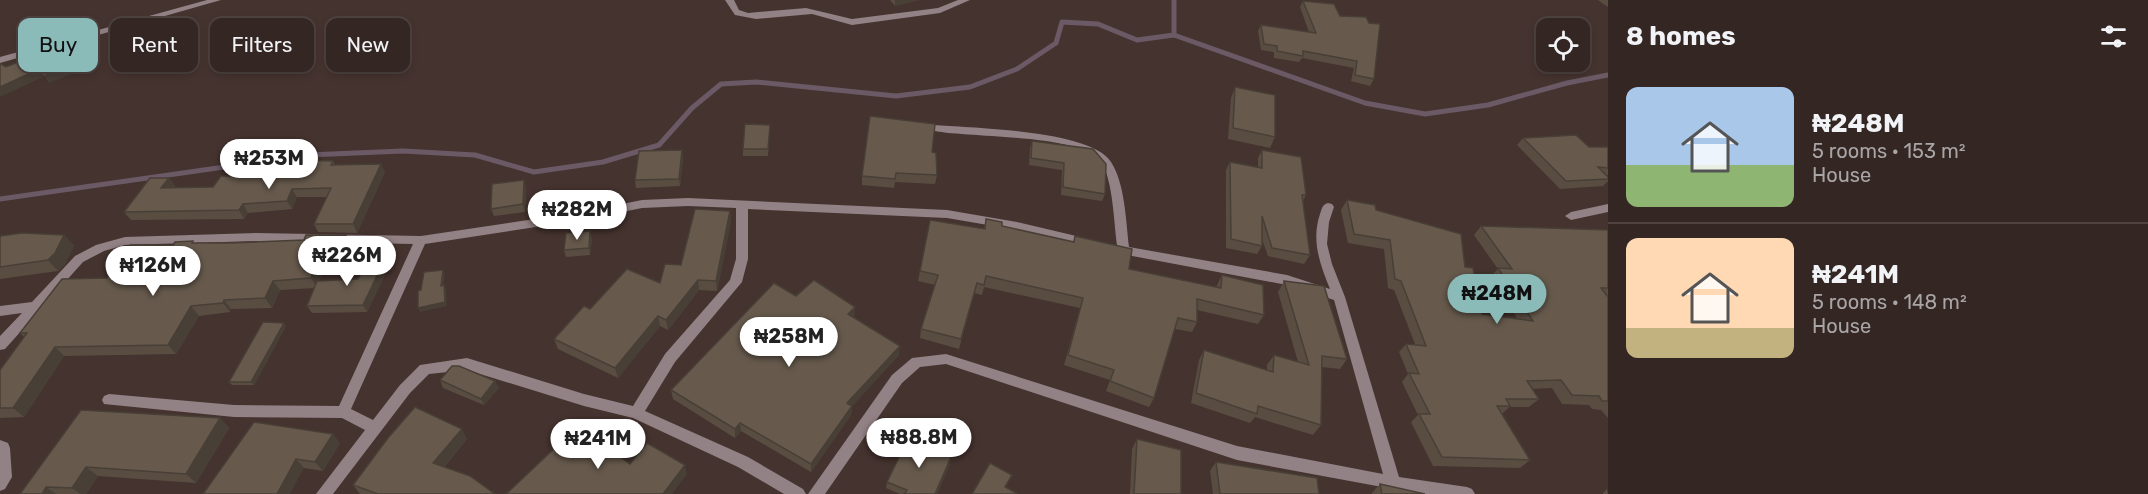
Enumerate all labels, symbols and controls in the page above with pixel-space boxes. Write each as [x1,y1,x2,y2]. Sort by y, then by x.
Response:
chip: Buy [18,18,98,72]
chip: Rent [110,18,198,72]
chip: Filters [210,18,314,72]
chip: New [326,18,410,72]
map controls [1536,18,1590,72]
button: locate [1536,18,1590,72]
icon: filters [2097,20,2130,53]
text: 8 homes [1626,21,1736,52]
text: ₦248M [1812,108,1904,139]
icon: home [1674,111,1746,183]
pin: ₦253M [227,139,311,190]
text: 5 rooms · 153 m² [1812,139,1966,163]
text: ₦253M [234,146,304,170]
text: House [1812,163,1871,187]
pin: ₦282M [535,190,619,241]
text: ₦282M [542,197,612,221]
pin: ₦226M [305,236,389,287]
text: ₦226M [312,243,382,267]
pin: ₦126M [111,246,195,297]
text: ₦126M [120,253,186,277]
text: ₦241M [1812,259,1899,290]
icon: home [1674,262,1746,334]
pin: ₦248M [1455,274,1539,325]
text: ₦248M [1461,281,1533,305]
text: 5 rooms · 148 m² [1812,290,1967,314]
text: House [1812,314,1871,338]
pin: ₦258M [747,317,831,368]
text: ₦258M [754,324,824,348]
pin: ₦88.8M [870,418,968,469]
pin: ₦241M [556,419,640,470]
text: ₦88.8M [880,425,958,449]
text: ₦241M [564,426,632,450]

